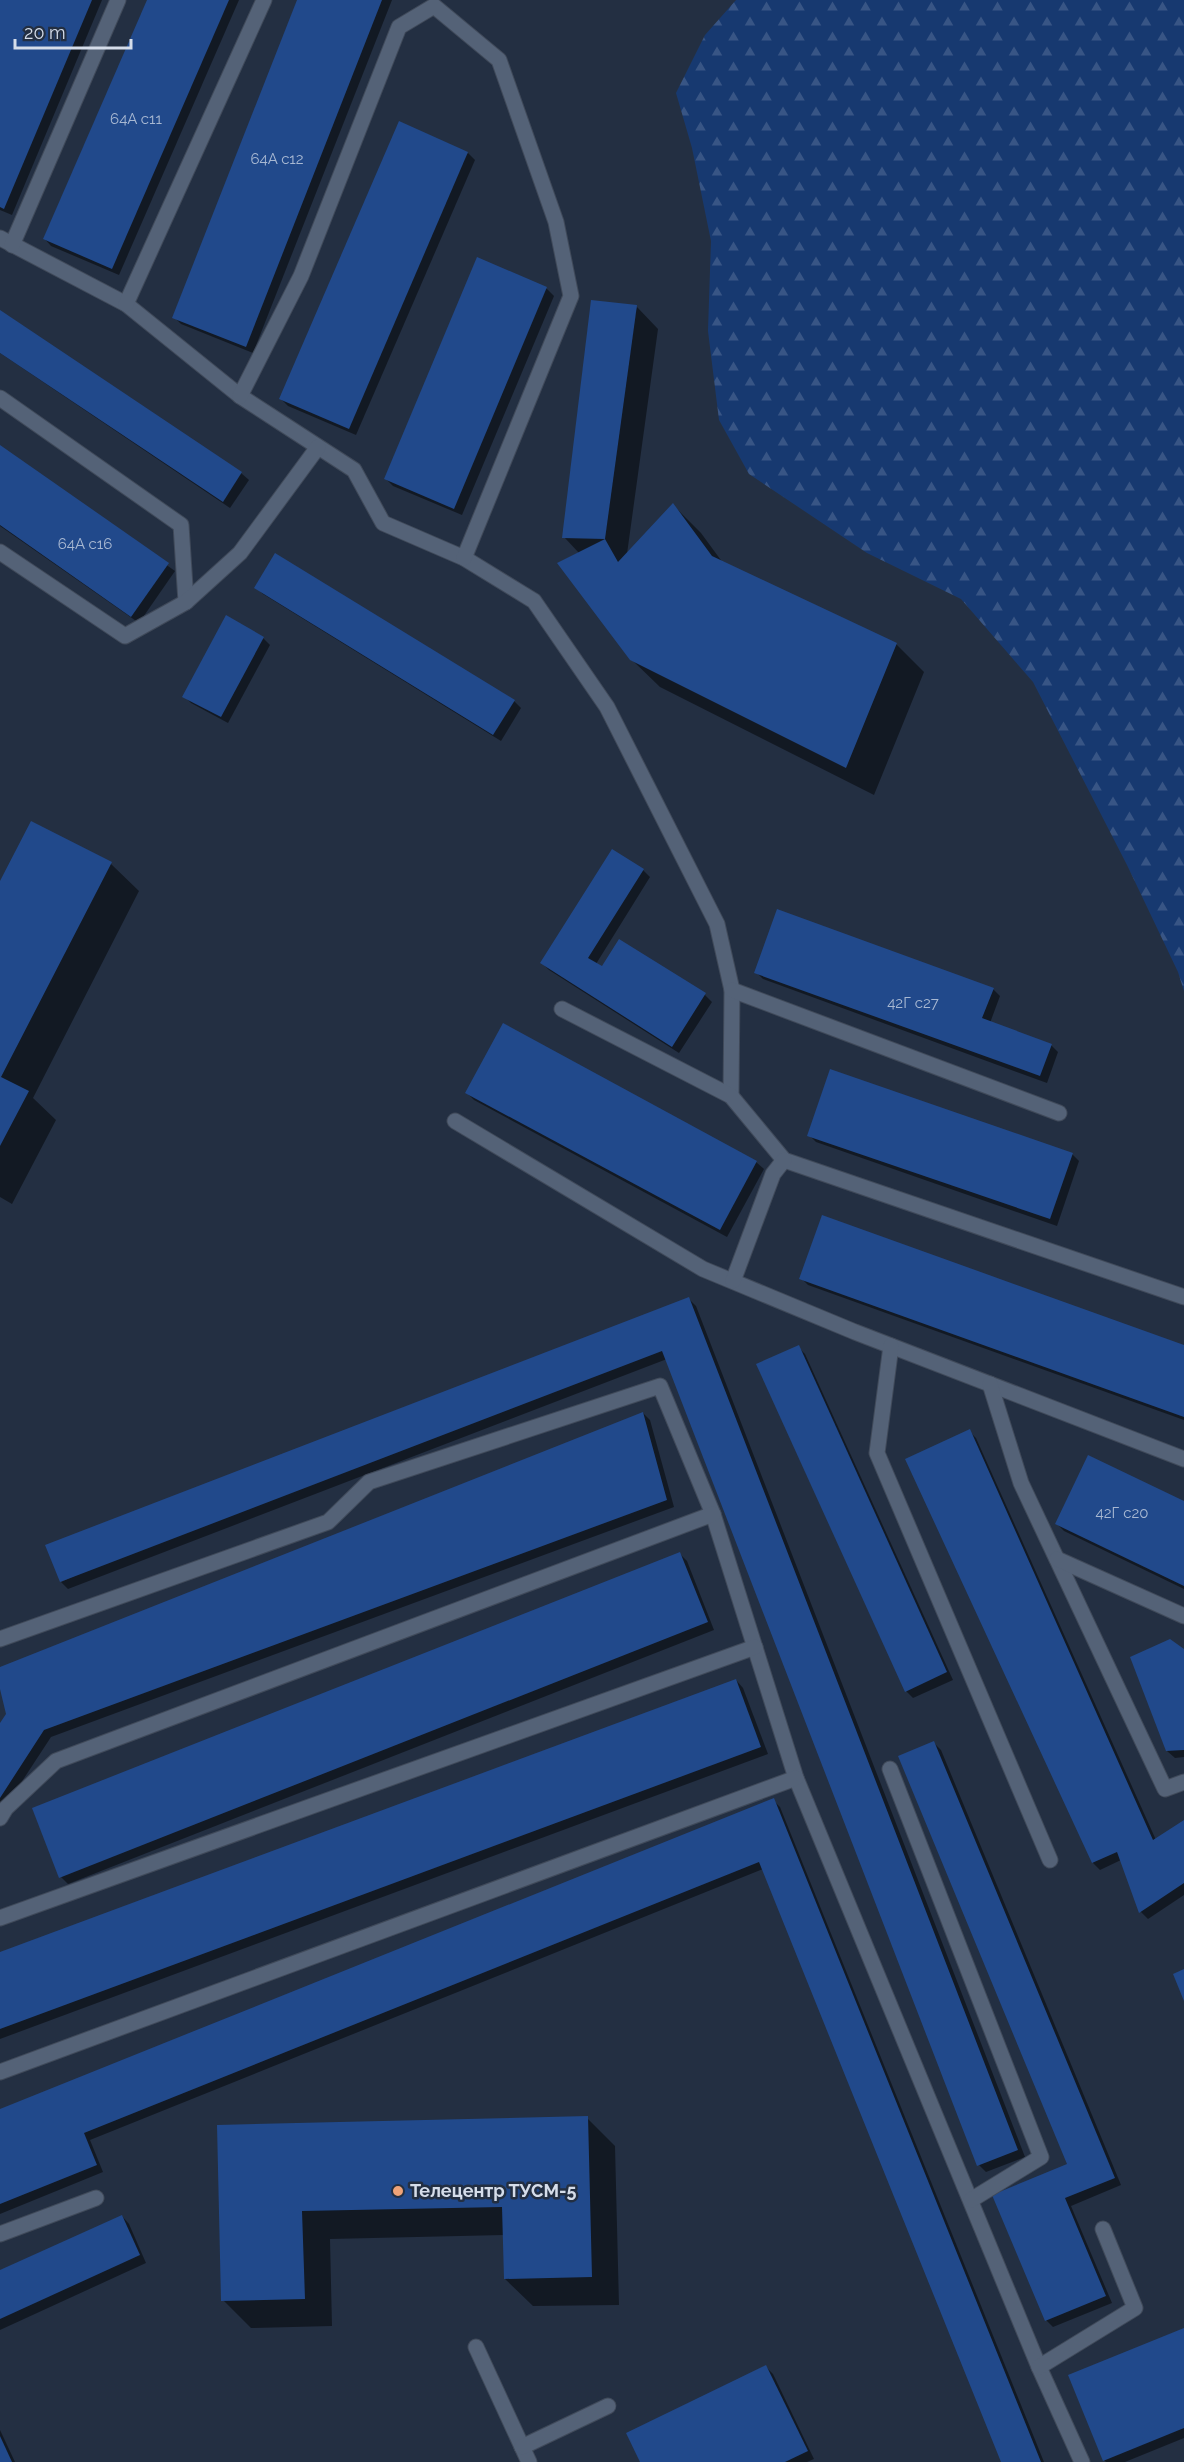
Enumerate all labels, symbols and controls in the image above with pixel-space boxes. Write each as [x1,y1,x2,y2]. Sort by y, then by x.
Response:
scale bar [15,12,130,50]
text: 20 m [24,22,66,43]
house number: 64А с11 [110,110,162,128]
house number: 64А с12 [250,150,304,168]
house number: 64А с16 [58,535,112,553]
house number: 42Г с27 [887,994,939,1012]
house number: 42Г с20 [1096,1504,1148,1522]
place label: Телецентр ТУСМ-5 [410,2180,577,2201]
marker: Телецентр ТУСМ-5 [391,2184,405,2198]

